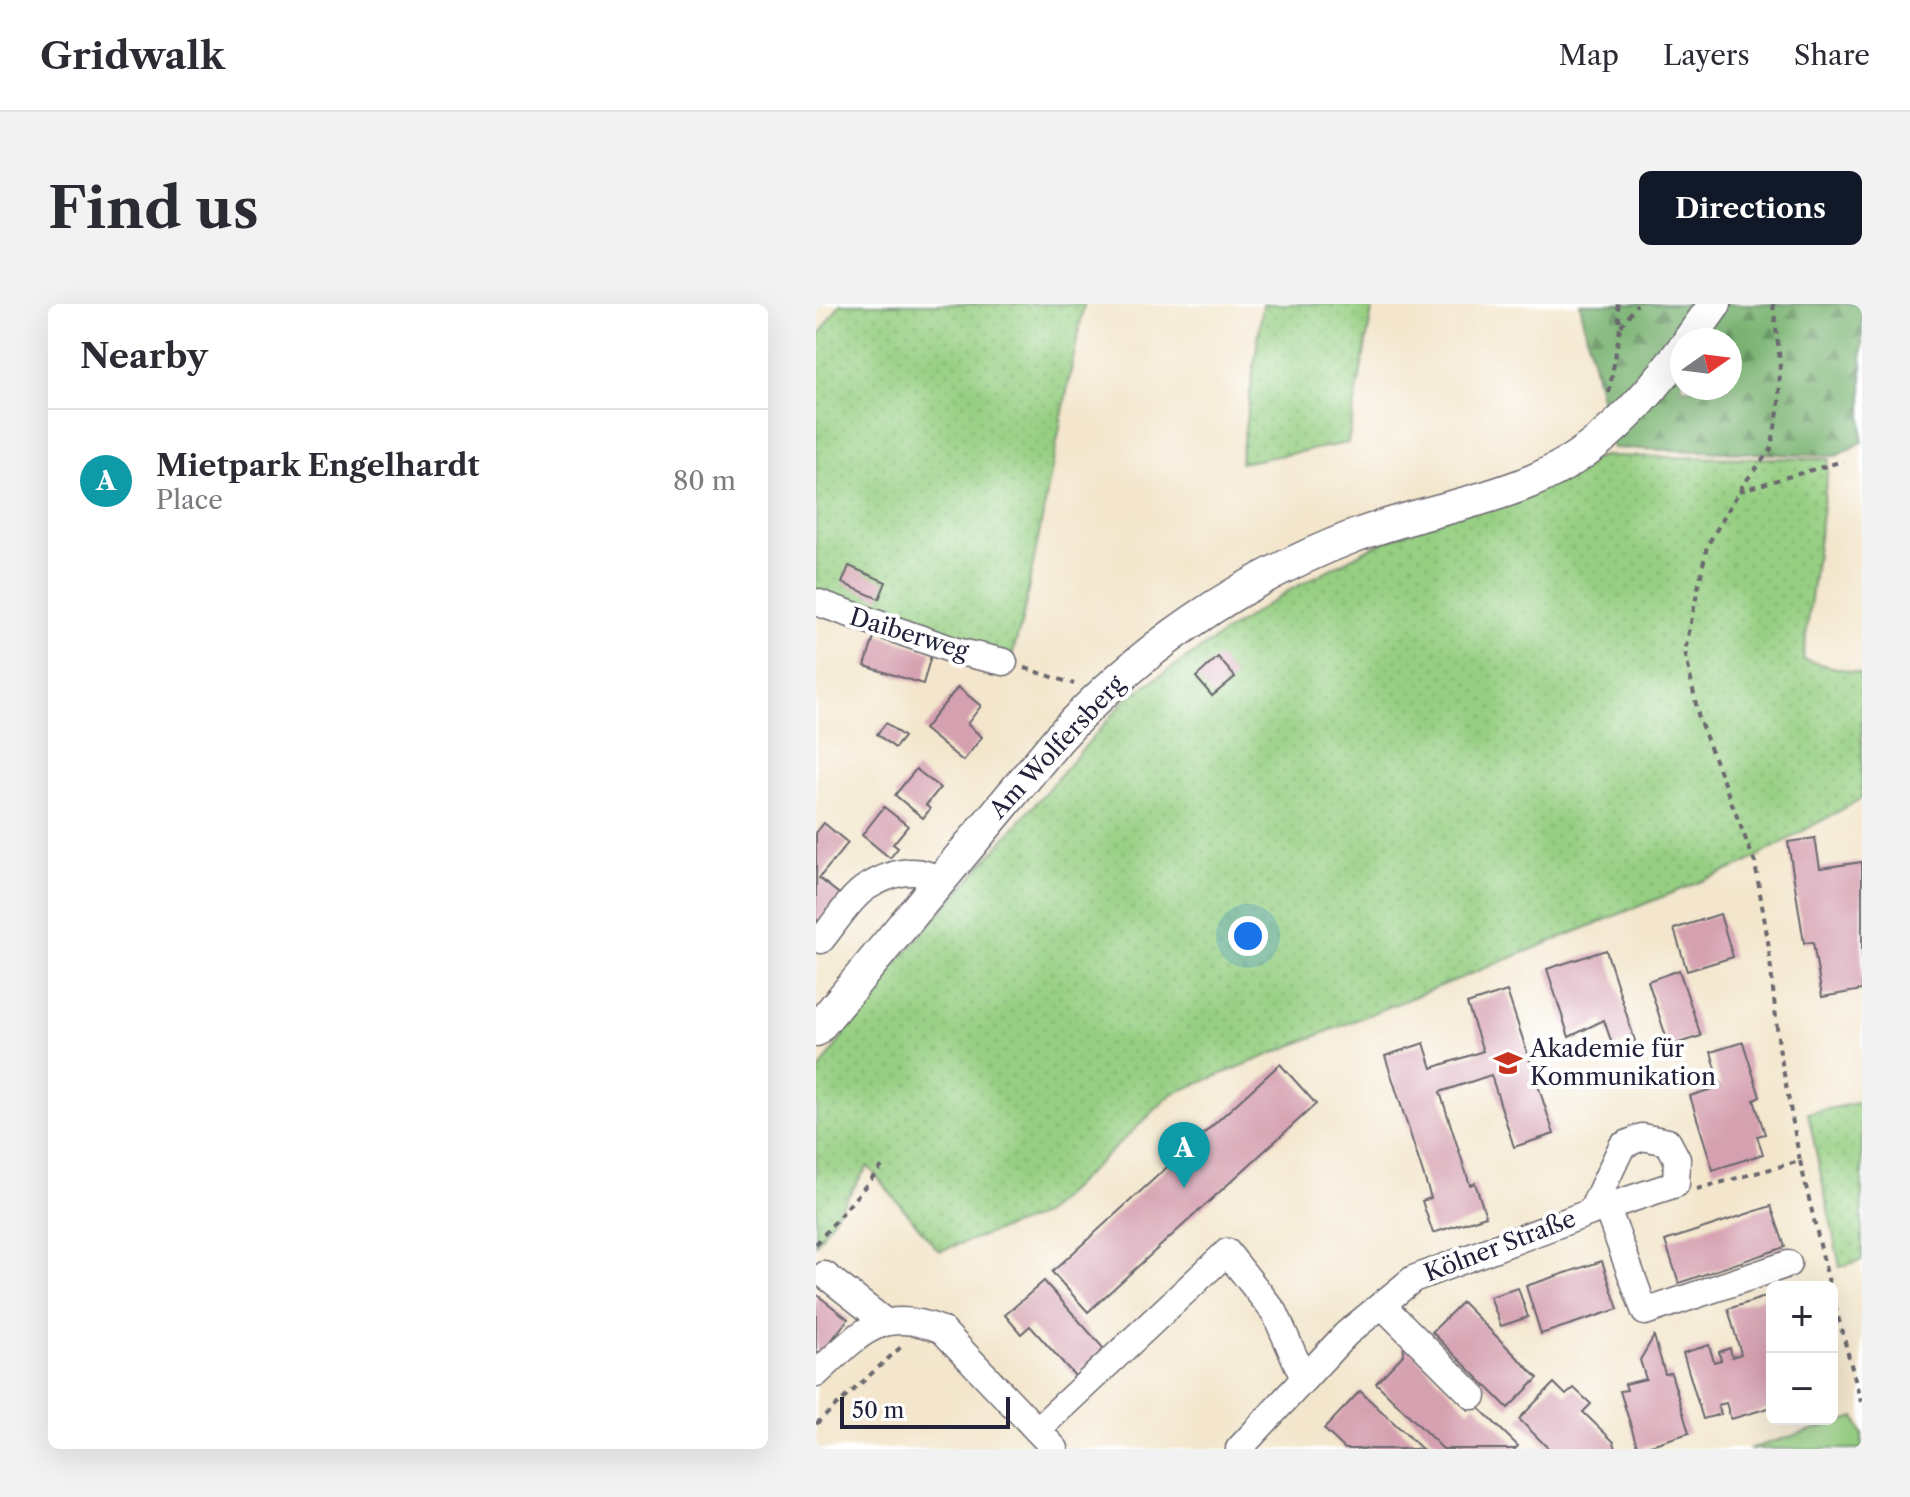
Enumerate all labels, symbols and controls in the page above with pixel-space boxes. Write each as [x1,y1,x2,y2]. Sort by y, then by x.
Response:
text: Gridwalk [40,32,225,79]
text: Map [1559,38,1619,72]
text: Layers [1663,38,1750,72]
text: Share [1794,38,1870,72]
button: Directions [1639,171,1862,245]
text: Find us [48,174,259,243]
north arrow [1670,328,1742,400]
text: Nearby [80,335,208,377]
text: Mietpark Engelhardt [156,447,480,484]
text: A [96,465,116,497]
text: 80 m [673,465,736,497]
text: Place [156,484,223,516]
street label: Daiberweg [846,602,972,665]
street label: Am Wolfersberg [982,669,1130,825]
your location [1228,916,1268,956]
place label: Akademie für Kommunikation [1529,1034,1716,1091]
school or university icon: Akademie für Kommunikation [1493,1048,1523,1078]
pin: A [1158,1122,1210,1188]
street label: Kölner Straße [1420,1203,1580,1288]
map controls [1766,1281,1838,1425]
button: + [1766,1281,1838,1353]
button: − [1766,1353,1838,1425]
scale bar [840,1393,1010,1429]
text: 50 m [852,1397,904,1424]

